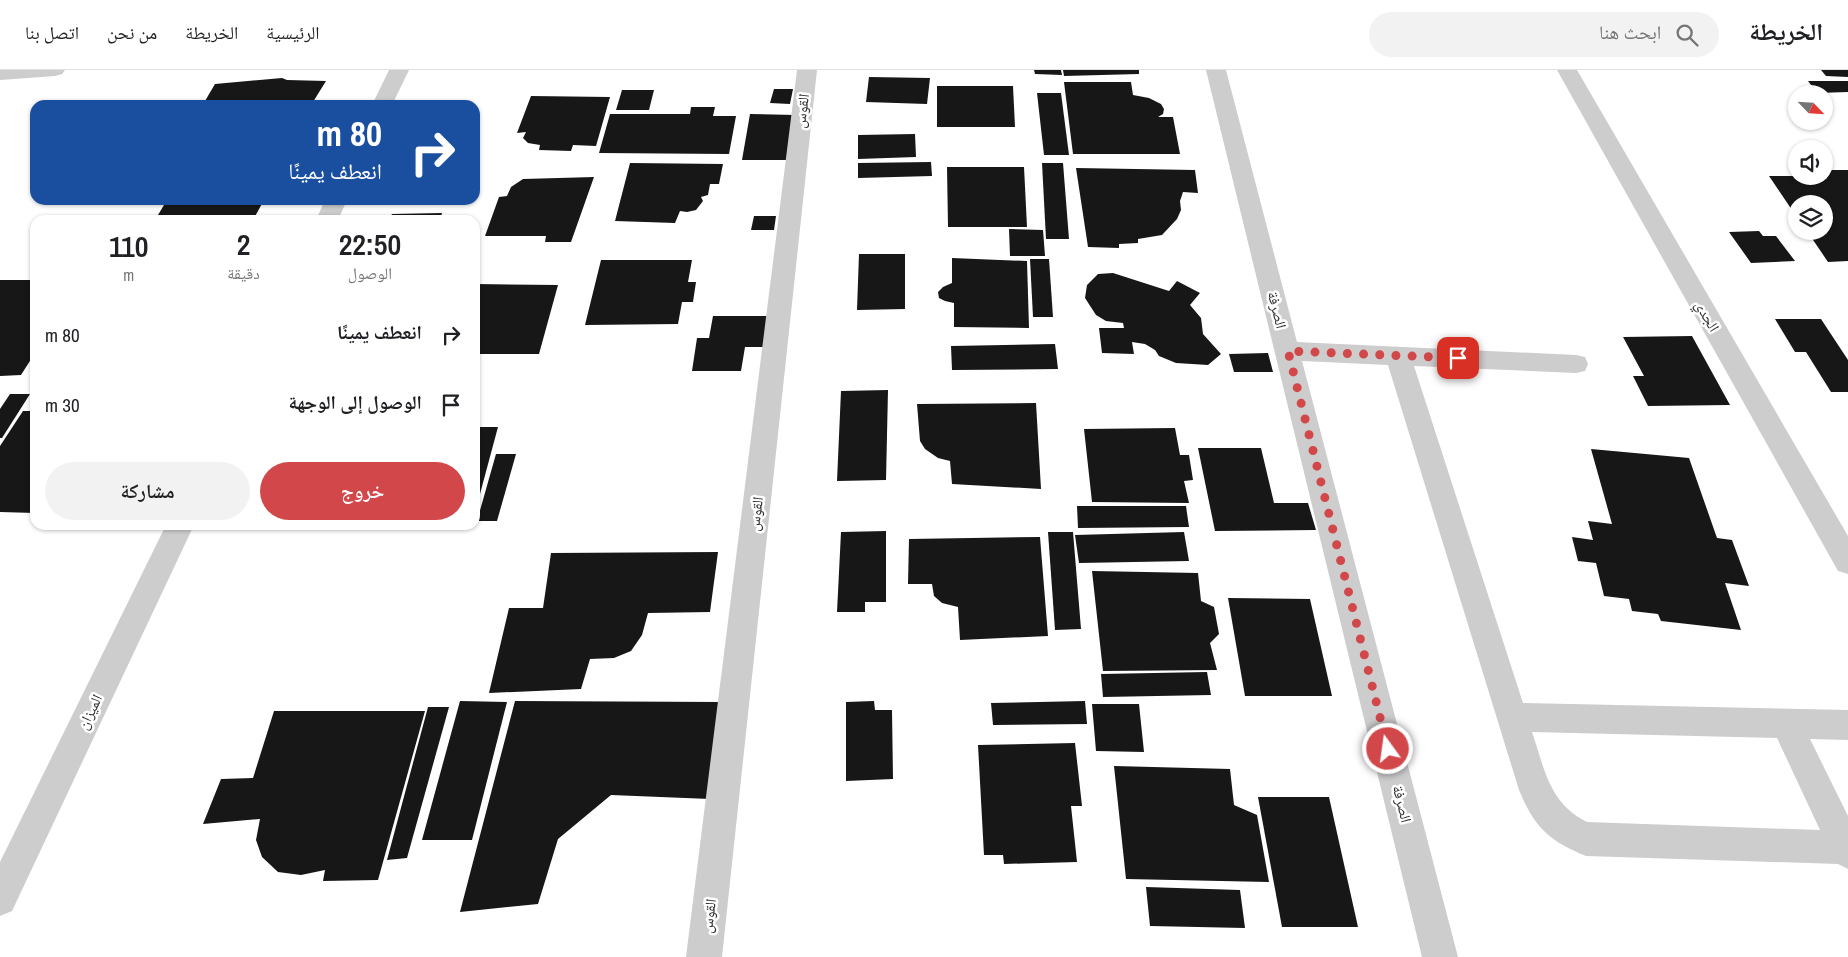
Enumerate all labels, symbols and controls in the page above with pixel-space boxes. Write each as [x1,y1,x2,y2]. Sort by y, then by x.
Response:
search box [1369,12,1719,57]
text: الخريطة [1749,15,1823,47]
text: ابحث هنا [1599,19,1661,45]
text: اتصل بنا [25,20,79,45]
text: من نحن [107,20,157,45]
text: الخريطة [185,20,238,45]
text: الرئيسية [266,20,320,45]
icon: search [1673,21,1701,49]
north arrow [1788,85,1832,130]
map controls [1788,85,1833,240]
street label: القوس [789,92,814,129]
text: 80 m [317,110,382,157]
icon: right [400,120,465,185]
button: sound [1788,140,1833,185]
text: انعطف يمينًا [288,156,382,186]
button: layers [1788,195,1833,240]
text: 2 [237,224,250,264]
text: 22:50 [339,224,401,264]
text: 110 [109,226,148,266]
text: دقيقة [227,262,260,284]
text: الوصول [348,262,392,284]
text: m [123,264,134,286]
street label: الصرفة [1263,289,1292,331]
street label: الجدي [1688,296,1725,336]
text: انعطف يمينًا [337,319,422,345]
icon: right [437,321,465,349]
text: 80 m [45,322,80,348]
pin [1437,337,1479,379]
icon: arrive [1444,344,1472,372]
text: الوصول إلى الوجهة [288,389,422,415]
icon: arrive [437,391,465,419]
text: 30 m [45,392,80,418]
button: مشاركة [45,462,250,520]
button: خروج [260,462,465,520]
street label: القوس [743,495,768,532]
street label: الميزان [72,691,107,733]
position arrow [1361,722,1413,774]
street label: الصرفة [1388,783,1417,825]
street label: القوس [696,897,721,934]

